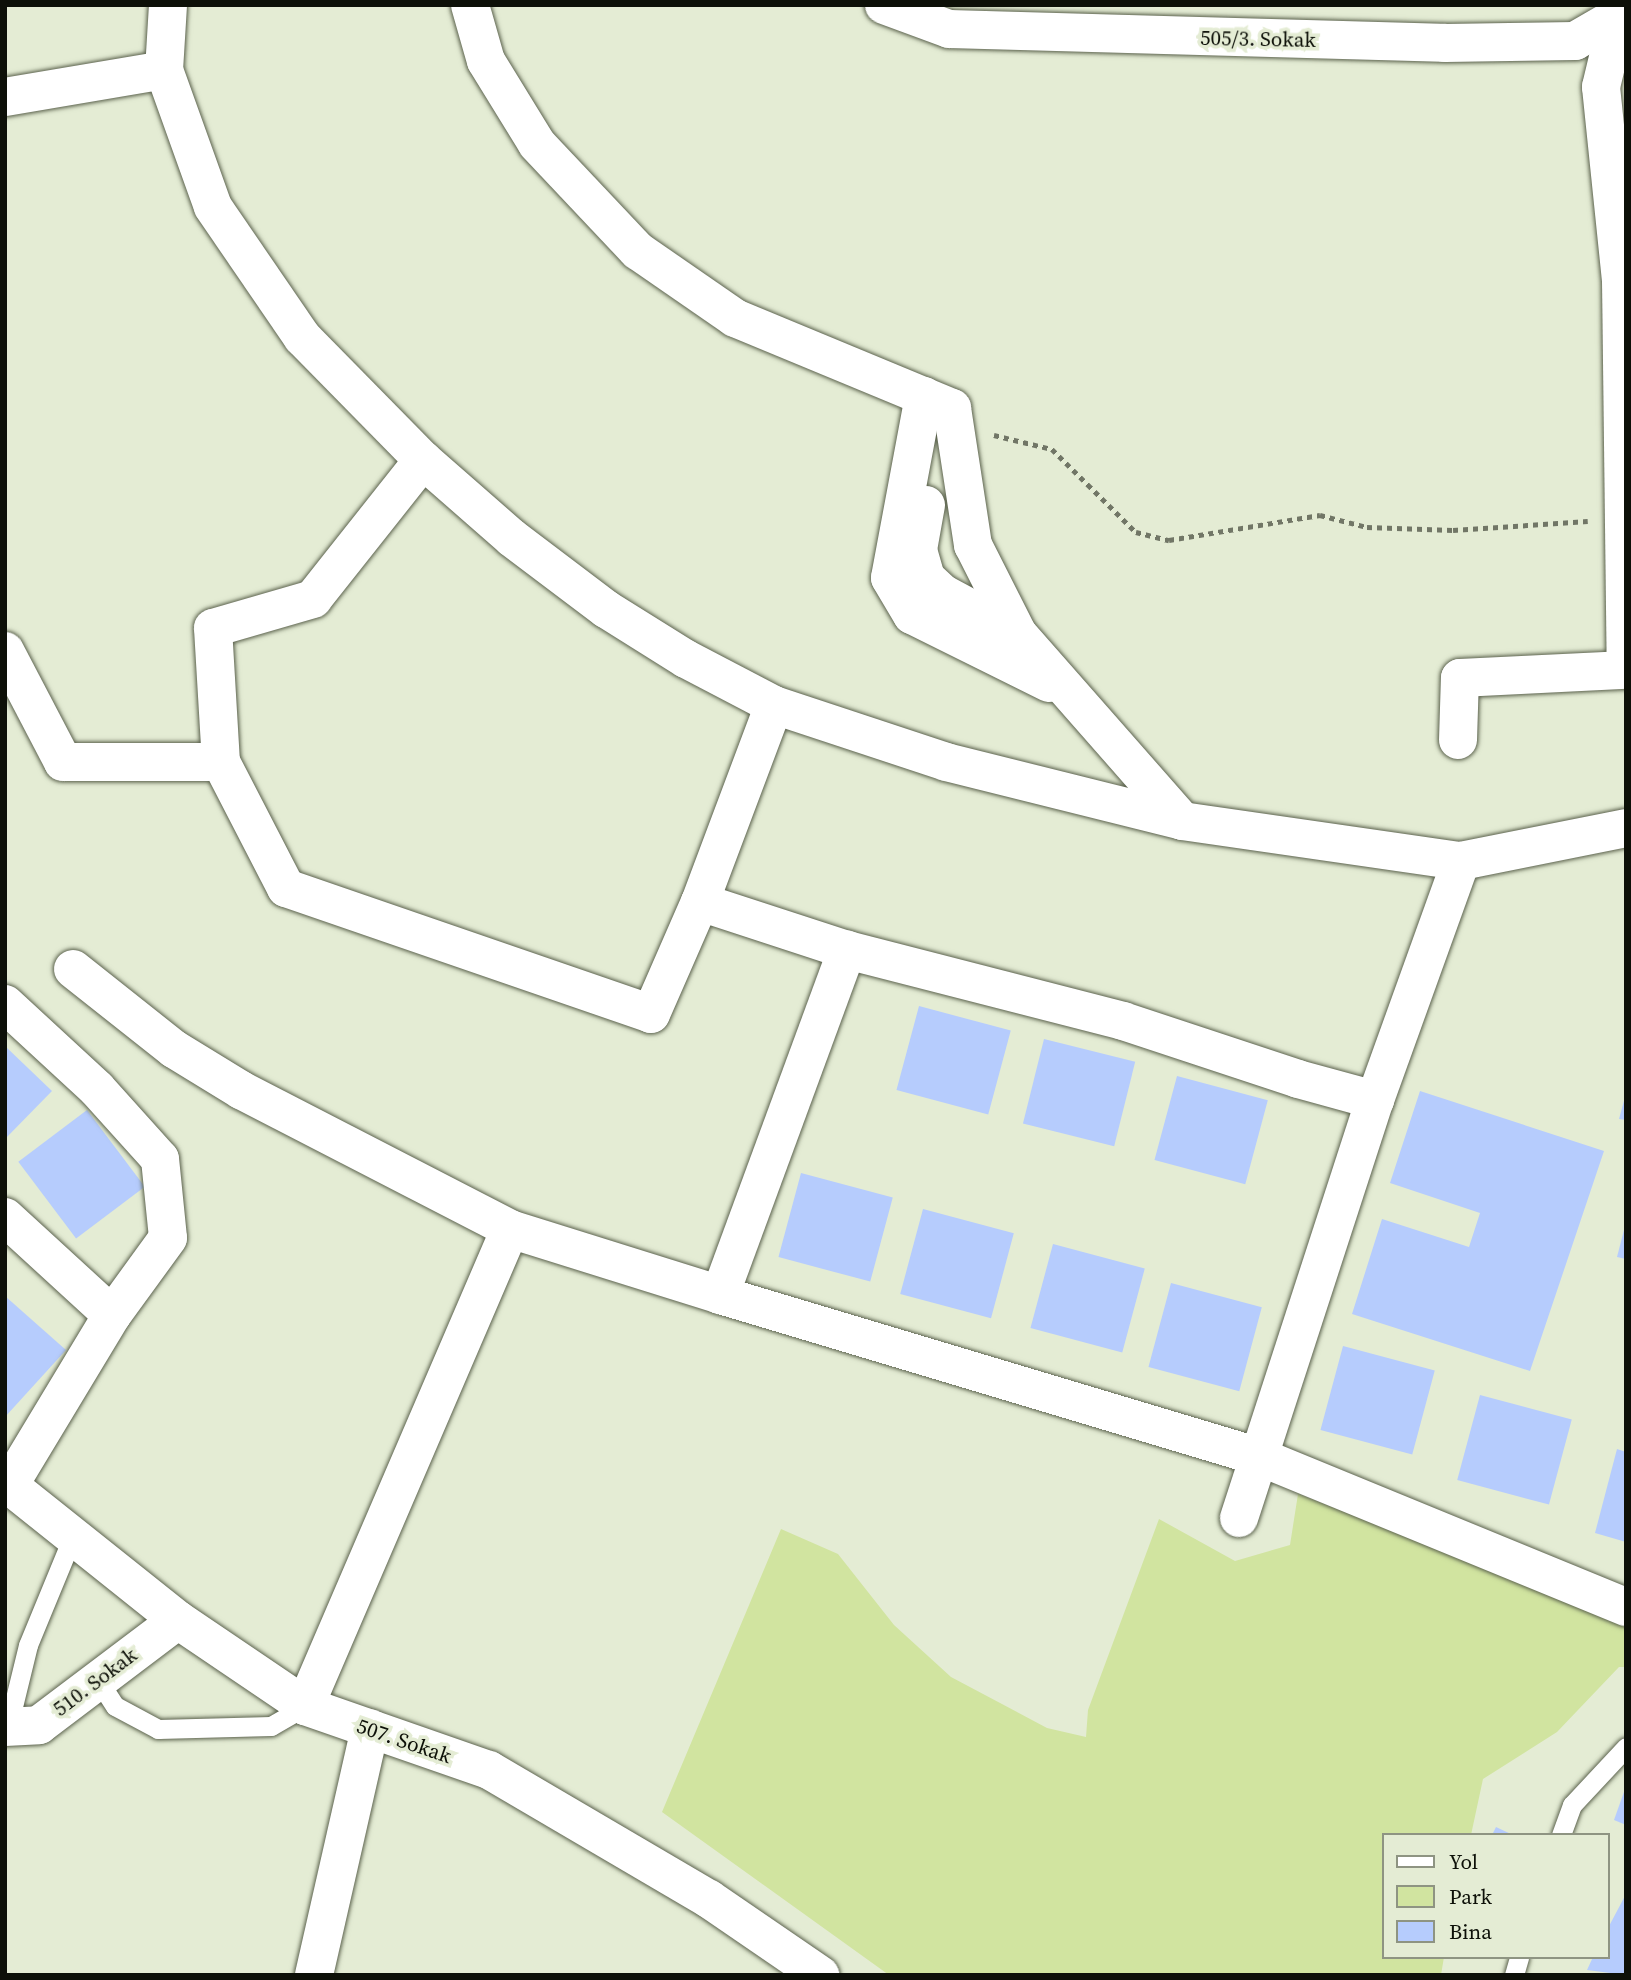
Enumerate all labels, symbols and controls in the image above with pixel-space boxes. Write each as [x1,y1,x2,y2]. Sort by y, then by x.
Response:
street label: 505/3. Sokak [1200,25,1316,53]
street label: 510. Sokak [48,1642,142,1722]
street label: 507. Sokak [353,1713,455,1769]
legend [1382,1833,1610,1959]
text: Yol [1449,1847,1478,1876]
text: Park [1449,1882,1492,1911]
text: Bina [1449,1917,1492,1946]

